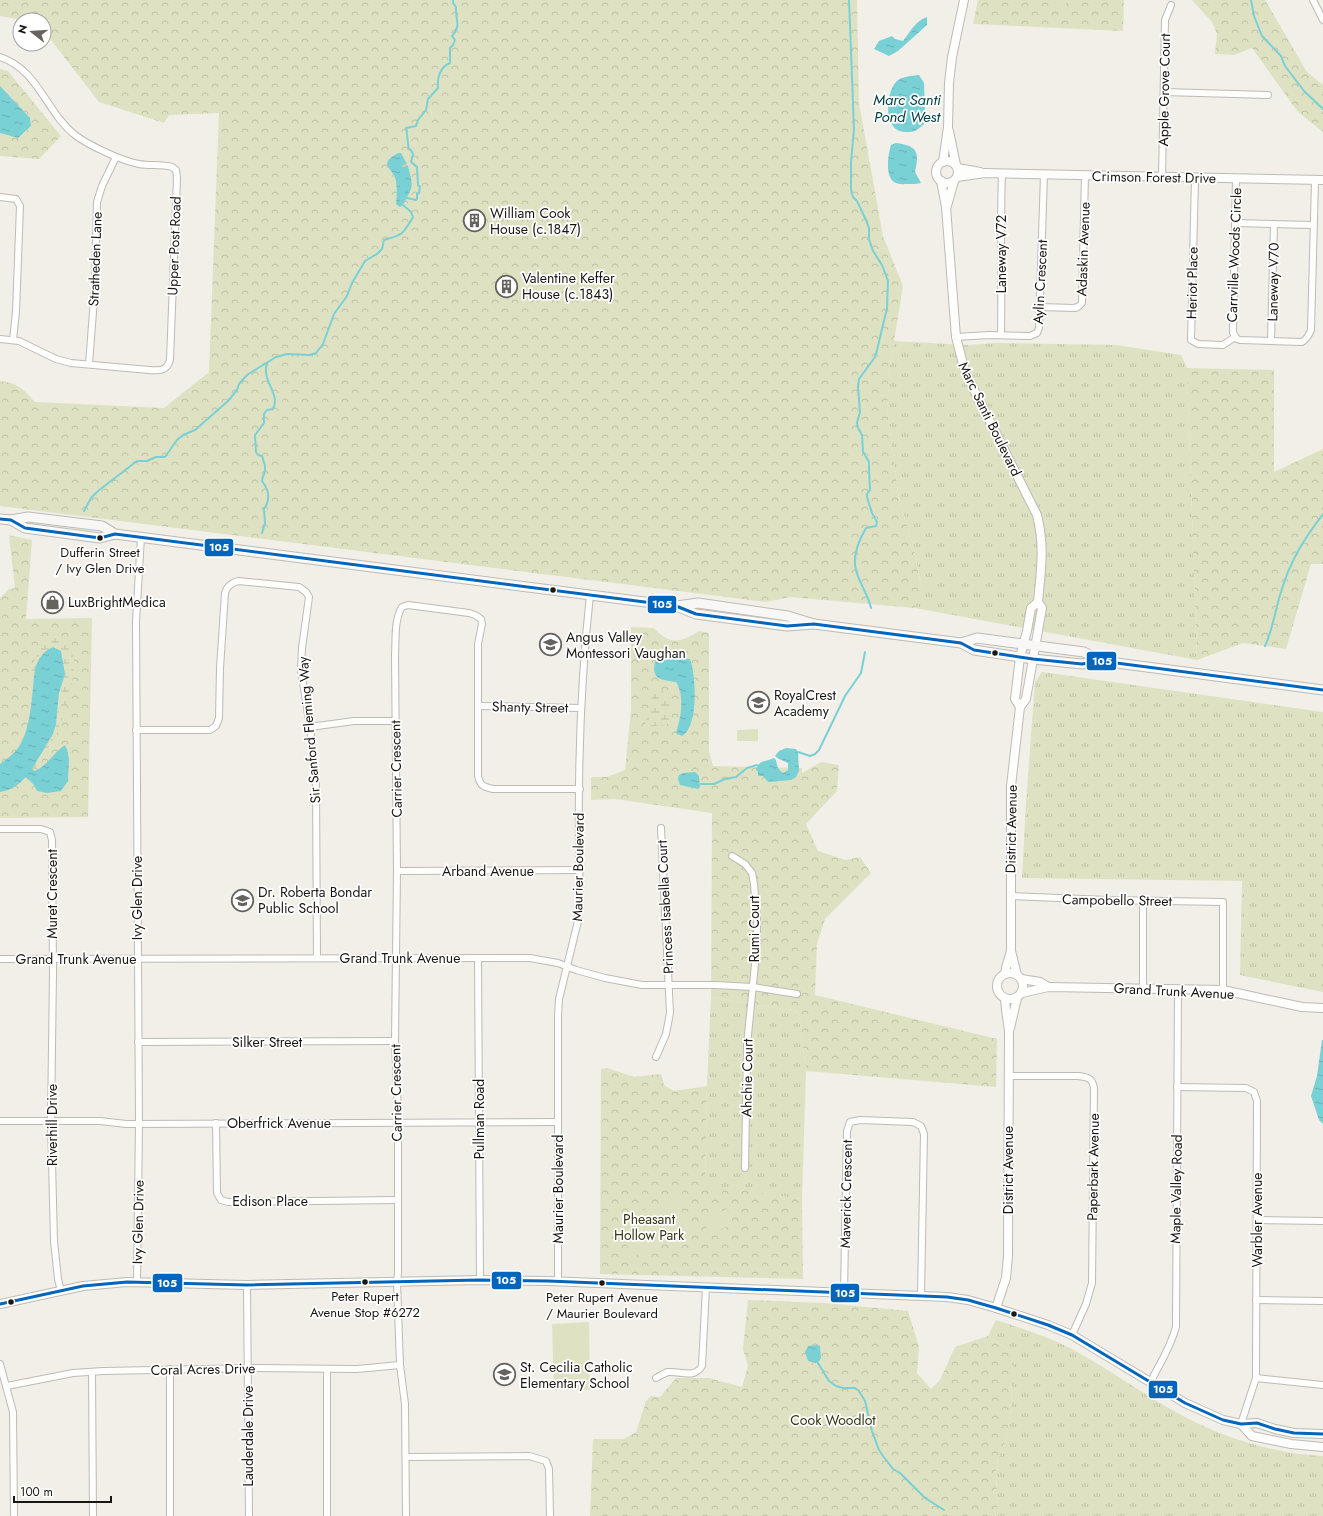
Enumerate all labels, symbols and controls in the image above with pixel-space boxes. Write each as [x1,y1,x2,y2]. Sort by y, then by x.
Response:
north arrow [12,12,52,52]
text: N [14,23,31,36]
street label: Apple Grove Court [1153,33,1175,147]
water label: Marc Santi Pond West [873,89,941,128]
street label: Crimson Forest Drive [1092,166,1216,188]
street label: Carrville Woods Circle [1222,187,1246,323]
street label: Upper Post Road [162,196,186,296]
street label: Adaskin Avenue [1071,201,1095,297]
place label: William Cook House (c.1847) [490,203,581,239]
building icon: William Cook House (c.1847) [462,208,488,234]
street label: Stratheden Lane [83,211,107,307]
street label: Laneway V72 [991,215,1011,293]
street label: Aylin Crescent [1028,239,1052,325]
street label: Laneway V70 [1262,242,1284,322]
street label: Heriot Place [1181,247,1203,319]
place label: Valentine Keffer House (c.1843) [522,268,615,304]
building icon: Valentine Keffer House (c.1843) [494,273,520,299]
street label: Marc Santi Boulevard [954,358,1026,480]
marker: Dufferin Street / Ivy Glen Drive [95,533,105,543]
line badge: 105 [204,538,234,557]
text: 105 [209,539,229,555]
place label: Dufferin Street / Ivy Glen Drive [56,543,145,578]
unlabelled marker [548,585,558,595]
shop icon: LuxBrightMedica [40,589,66,615]
place label: LuxBrightMedica [68,592,166,612]
line badge: 105 [647,595,677,614]
text: 105 [652,596,672,612]
place label: Angus Valley Montessori Vaughan [566,627,686,663]
school or university icon: Angus Valley Montessori Vaughan [537,632,563,658]
unlabelled marker [990,648,1000,658]
line badge: 105 [1086,651,1117,671]
text: 105 [1092,653,1112,669]
street label: Sir Sanford Fleming Way [293,655,325,804]
place label: RoyalCrest Academy [774,685,836,721]
school or university icon: RoyalCrest Academy [746,690,772,716]
street label: Shanty Street [492,696,569,718]
street label: Carrier Crescent [385,719,407,818]
street label: District Avenue [1000,785,1022,873]
street label: Maurier Boulevard [567,812,589,922]
street label: Princess Isabella Court [651,839,678,974]
street label: Muret Crescent [42,849,62,939]
street label: Ivy Glen Drive [127,856,147,940]
street label: Arband Avenue [442,861,534,881]
place label: Dr. Roberta Bondar Public School [258,882,372,918]
school or university icon: Dr. Roberta Bondar Public School [229,887,255,913]
street label: Campobello Street [1062,889,1173,911]
street label: Rumi Court [744,895,764,962]
street label: Grand Trunk Avenue [340,948,460,968]
street label: Grand Trunk Avenue [16,949,136,969]
street label: Grand Trunk Avenue [1113,978,1235,1004]
street label: Silker Street [232,1032,303,1052]
street label: Ahchie Court [736,1038,758,1117]
street label: Carrier Crescent [385,1043,407,1142]
street label: Pullman Road [469,1079,489,1159]
street label: Riverhill Drive [42,1084,62,1166]
street label: Oberfrick Avenue [227,1113,331,1133]
street label: Paperbark Avenue [1082,1113,1104,1221]
street label: District Avenue [998,1126,1018,1214]
street label: Maple Valley Road [1165,1134,1187,1244]
street label: Maurier Boulevard [548,1135,568,1243]
street label: Maverick Crescent [835,1139,857,1248]
street label: Warbler Avenue [1247,1172,1267,1268]
street label: Ivy Glen Drive [127,1180,149,1264]
street label: Edison Place [232,1191,308,1211]
park label: Pheasant Hollow Park [614,1209,685,1245]
line badge: 105 [491,1271,522,1290]
text: 105 [496,1272,516,1288]
line badge: 105 [152,1273,183,1293]
text: 105 [157,1275,177,1291]
marker: Peter Rupert Avenue Stop #6272 [360,1277,370,1287]
marker: Peter Rupert Avenue / Maurier Boulevard [597,1278,607,1288]
line badge: 105 [830,1283,860,1303]
text: 105 [835,1285,855,1301]
place label: Peter Rupert Avenue Stop #6272 [310,1287,420,1322]
place label: Peter Rupert Avenue / Maurier Boulevard [546,1288,658,1323]
unlabelled marker [6,1297,16,1307]
unlabelled marker [1009,1309,1019,1319]
place label: St. Cecilia Catholic Elementary School [520,1357,633,1393]
street label: Coral Acres Drive [150,1358,256,1380]
school or university icon: St. Cecilia Catholic Elementary School [492,1362,518,1388]
line badge: 105 [1148,1380,1178,1399]
text: 105 [1153,1381,1173,1397]
street label: Lauderdale Drive [238,1386,258,1486]
park label: Cook Woodlot [790,1410,876,1430]
scale bar [14,1478,111,1504]
text: 100 m [20,1483,53,1501]

